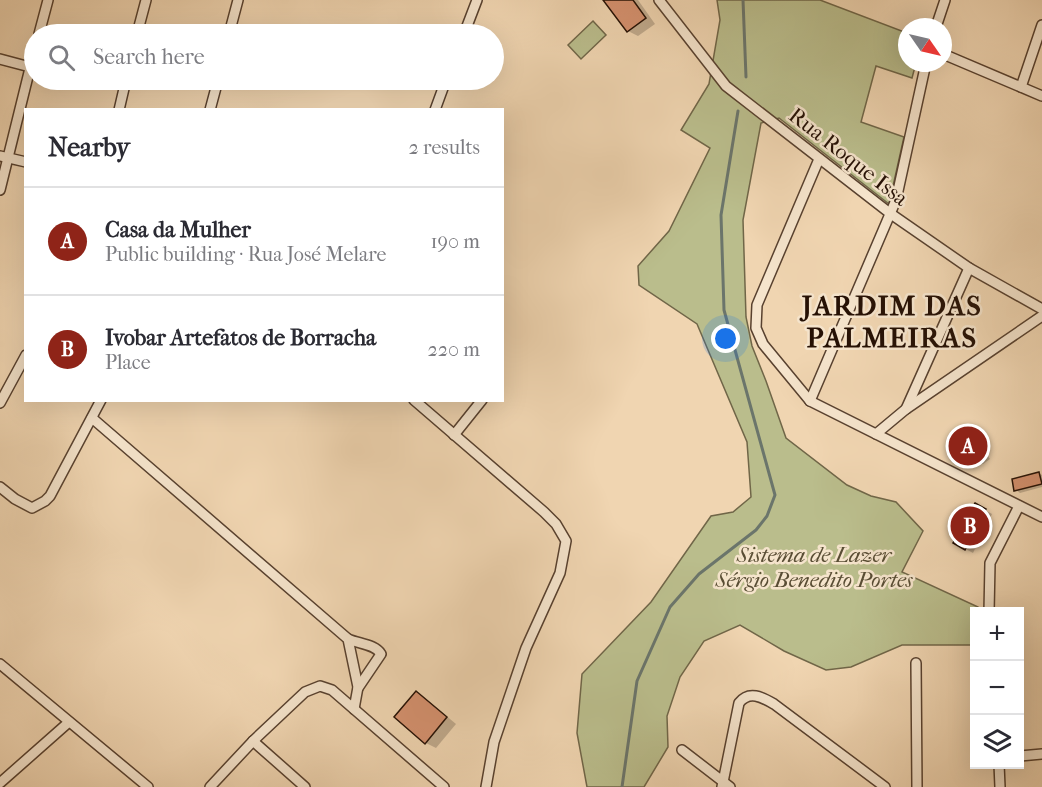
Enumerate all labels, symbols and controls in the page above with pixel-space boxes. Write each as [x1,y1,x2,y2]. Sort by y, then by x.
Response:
north arrow [898,18,952,72]
search box [24,24,504,90]
icon: search [45,41,78,74]
text: Search here [93,44,205,70]
street label: Rua Roque Issa [784,102,914,212]
text: Nearby [48,132,130,163]
text: 2 results [409,136,480,159]
text: Casa da Mulher [105,217,251,243]
text: A [61,230,74,253]
text: 190 m [430,230,480,253]
text: Public building · Rua José Melare [105,243,386,266]
district label: JARDIM DAS PALMEIRAS [799,289,982,354]
your location [711,324,740,353]
text: Ivobar Artefatos de Borracha [105,325,376,351]
text: B [61,338,74,361]
text: 220 m [427,338,480,361]
text: Place [105,351,151,374]
pin: A [948,424,988,468]
pin: B [950,504,990,548]
park label: Sistema de Lazer Sérgio Benedito Portes [714,542,914,593]
map controls [970,607,1024,769]
button: + [970,607,1024,661]
button: − [970,661,1024,715]
button: layers [970,715,1024,769]

